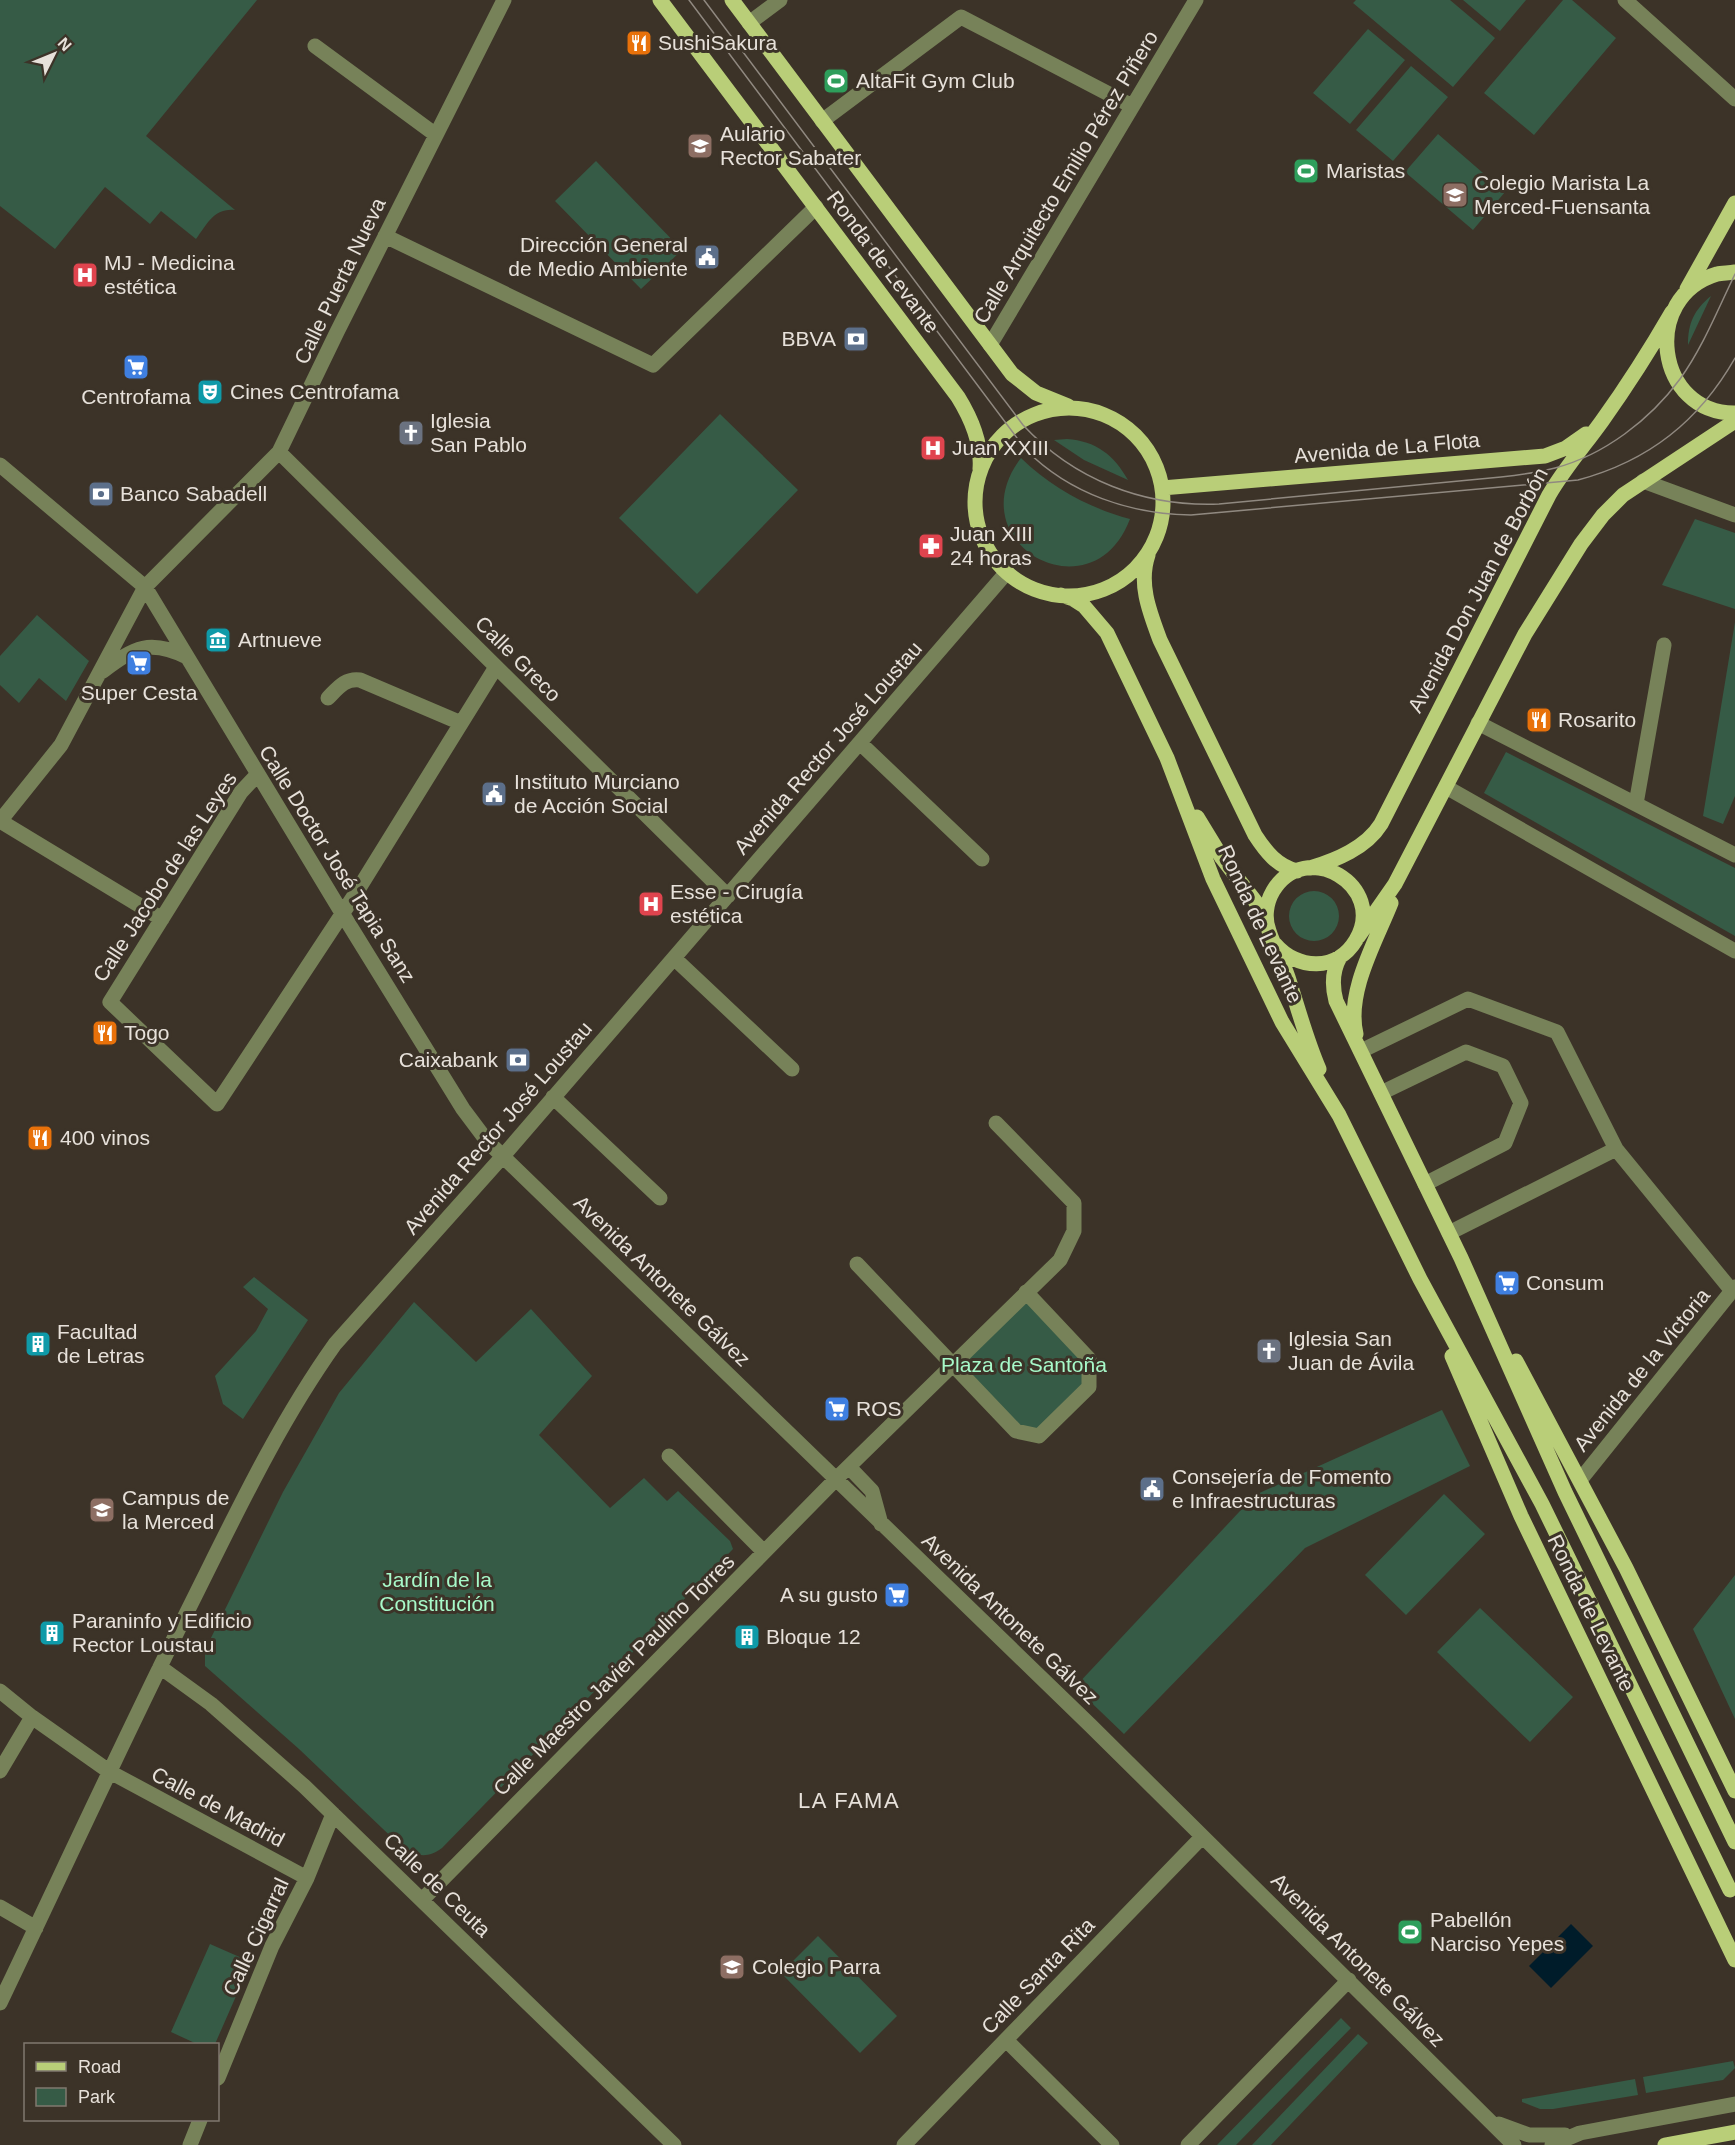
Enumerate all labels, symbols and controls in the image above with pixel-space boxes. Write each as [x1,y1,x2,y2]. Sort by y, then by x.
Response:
north arrow [24,24,84,84]
street label: Calle Arquitecto Emilio Pérez Piñero [969,26,1162,327]
restaurant icon: SushiSakura [624,28,654,58]
place label: SushiSakura [658,31,777,54]
text: N [54,34,75,54]
sports icon: AltaFit Gym Club [821,66,851,96]
place label: AltaFit Gym Club [856,69,1015,92]
place label: Aulario Rector Sabater [720,122,861,169]
school or university icon: Aulario Rector Sabater [685,131,715,161]
sports icon: Maristas [1291,156,1321,186]
place label: Maristas [1326,159,1405,182]
place label: Colegio Marista La Merced-Fuensanta [1474,171,1651,218]
school or university icon: Colegio Marista La Merced-Fuensanta [1440,180,1470,210]
street label: Ronda de Levante [823,186,944,337]
street label: Calle Puerta Nueva [289,194,390,368]
place label: Dirección General de Medio Ambiente [508,233,688,280]
public building icon: Dirección General de Medio Ambiente [692,242,722,272]
place label: MJ - Medicina estética [104,251,235,298]
hospital icon: MJ - Medicina estética [70,260,100,290]
bank icon: BBVA [841,324,871,354]
place label: BBVA [782,327,836,350]
supermarket icon: Centrofama [121,352,151,382]
theatre icon: Cines Centrofama [195,377,225,407]
place label: Cines Centrofama [230,380,400,403]
place label: Centrofama [81,385,191,408]
place label: Iglesia San Pablo [430,409,527,456]
church icon: Iglesia San Pablo [396,418,426,448]
street label: Avenida de La Flota [1293,428,1481,467]
hospital icon: Juan XXIII [918,433,948,463]
place label: Juan XXIII [952,436,1049,459]
street label: Avenida Don Juan de Borbón [1403,463,1552,716]
bank icon: Banco Sabadell [86,479,116,509]
place label: Banco Sabadell [120,482,267,505]
place label: Juan XIII 24 horas [950,522,1033,569]
pharmacy icon: Juan XIII 24 horas [916,531,946,561]
street label: Calle Greco [471,611,566,706]
museum icon: Artnueve [203,625,233,655]
place label: Artnueve [238,628,322,651]
street label: Avenida Rector José Loustau [729,637,926,859]
supermarket icon: Super Cesta [124,648,154,678]
place label: Super Cesta [81,681,198,704]
restaurant icon: Rosarito [1524,705,1554,735]
place label: Rosarito [1558,708,1636,731]
street label: Calle Doctor José Tapia Sanz [255,741,420,986]
street label: Calle Jacobo de las Leyes [88,768,241,986]
place label: Instituto Murciano de Acción Social [514,770,680,817]
public building icon: Instituto Murciano de Acción Social [479,779,509,809]
street label: Ronda de Levante [1214,841,1307,1006]
place label: Esse - Cirugía estética [670,880,803,927]
hospital icon: Esse - Cirugía estética [636,889,666,919]
street label: Avenida Rector José Loustau [399,1017,596,1239]
restaurant icon: Togo [90,1018,120,1048]
place label: Togo [124,1021,170,1044]
bank icon: Caixabank [503,1045,533,1075]
place label: Caixabank [399,1048,498,1071]
restaurant icon: 400 vinos [25,1123,55,1153]
place label: 400 vinos [60,1126,150,1149]
street label: Avenida Antonete Gálvez [570,1191,755,1371]
supermarket icon: Consum [1492,1268,1522,1298]
place label: Consum [1526,1271,1604,1294]
street label: Avenida de la Victoria [1569,1284,1714,1456]
place label: Facultad de Letras [57,1320,145,1367]
place label: Iglesia San Juan de Ávila [1288,1327,1414,1374]
building icon: Facultad de Letras [23,1329,53,1359]
church icon: Iglesia San Juan de Ávila [1254,1336,1284,1366]
park label: Plaza de Santoña [941,1353,1107,1376]
supermarket icon: ROS [822,1394,852,1424]
place label: ROS [856,1397,902,1420]
place label: Consejería de Fomento e Infraestructuras [1172,1465,1391,1512]
public building icon: Consejería de Fomento e Infraestructuras [1137,1474,1167,1504]
place label: Campus de la Merced [122,1486,229,1533]
school or university icon: Campus de la Merced [87,1495,117,1525]
street label: Avenida Antonete Gálvez [918,1529,1103,1709]
street label: Ronda de Levante [1543,1531,1639,1695]
street label: Calle Maestro Javier Paulino Torres [488,1549,739,1800]
park label: Jardín de la Constitución [379,1568,495,1615]
supermarket icon: A su gusto [882,1580,912,1610]
place label: A su gusto [780,1583,878,1606]
place label: Paraninfo y Edificio Rector Loustau [72,1609,252,1656]
building icon: Paraninfo y Edificio Rector Loustau [37,1618,67,1648]
building icon: Bloque 12 [732,1622,762,1652]
place label: Bloque 12 [766,1625,861,1648]
street label: Calle de Madrid [148,1762,289,1851]
district label: LA FAMA [798,1788,900,1813]
street label: Calle de Ceuta [379,1828,496,1941]
street label: Avenida Antonete Gálvez [1267,1868,1450,2051]
street label: Calle Cigarral [218,1874,293,1999]
place label: Pabellón Narciso Yepes [1430,1908,1564,1955]
street label: Calle Santa Rita [977,1913,1099,2038]
sports icon: Pabellón Narciso Yepes [1395,1917,1425,1947]
school or university icon: Colegio Parra [717,1952,747,1982]
place label: Colegio Parra [752,1955,881,1978]
legend [24,2043,219,2121]
text: Road [78,2057,121,2077]
text: Park [78,2087,116,2107]

